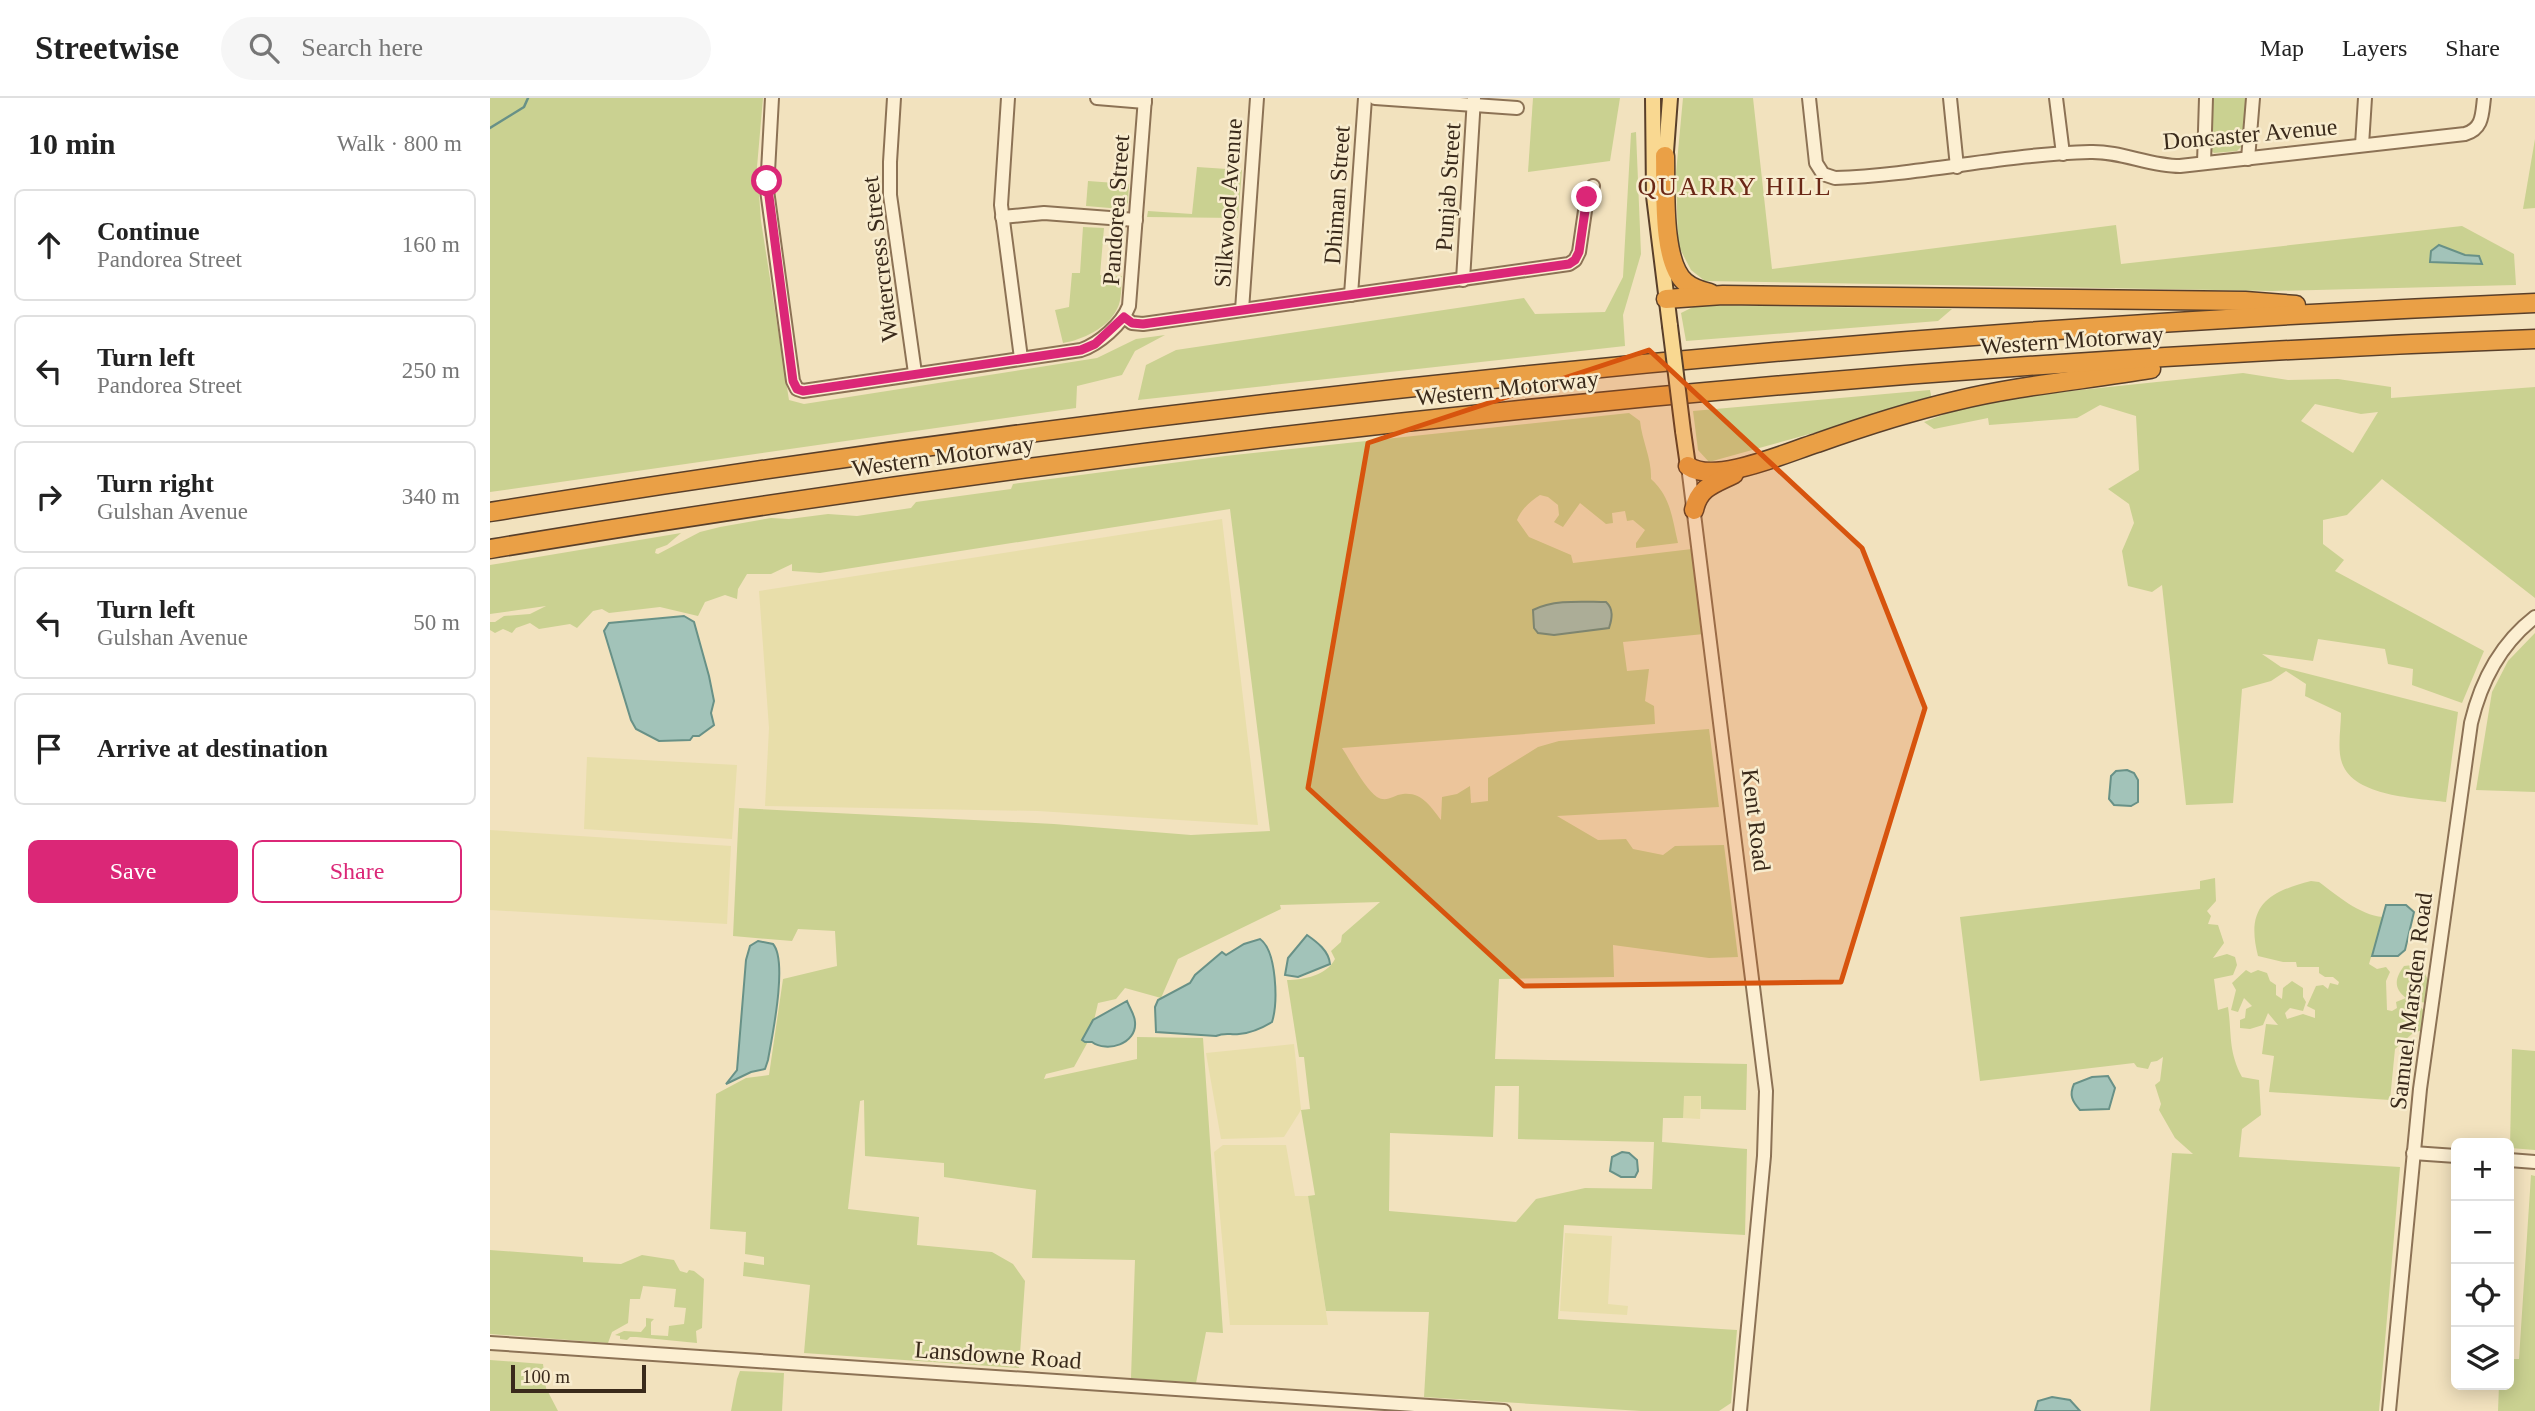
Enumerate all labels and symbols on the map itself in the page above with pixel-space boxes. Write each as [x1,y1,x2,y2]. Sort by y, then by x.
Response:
street label: Doncaster Avenue [2162,113,2338,155]
street label: Silkwood Avenue [1209,118,1247,288]
street label: Punjab Street [1431,122,1465,252]
street label: Dhiman Street [1319,124,1355,265]
street label: Pandorea Street [1098,133,1134,286]
route start [751,165,782,196]
district label: QUARRY HILL [1637,172,1833,201]
street label: Watercress Street [857,174,903,343]
route end [1571,181,1602,212]
street label: Western Motorway [1979,321,2165,359]
street label: Western Motorway [1414,365,1600,411]
street label: Western Motorway [850,430,1036,482]
street label: Kent Road [1737,767,1775,873]
street label: Samuel Marsden Road [2385,891,2437,1111]
street label: Lansdowne Road [914,1336,1082,1374]
scale bar [511,1362,646,1394]

